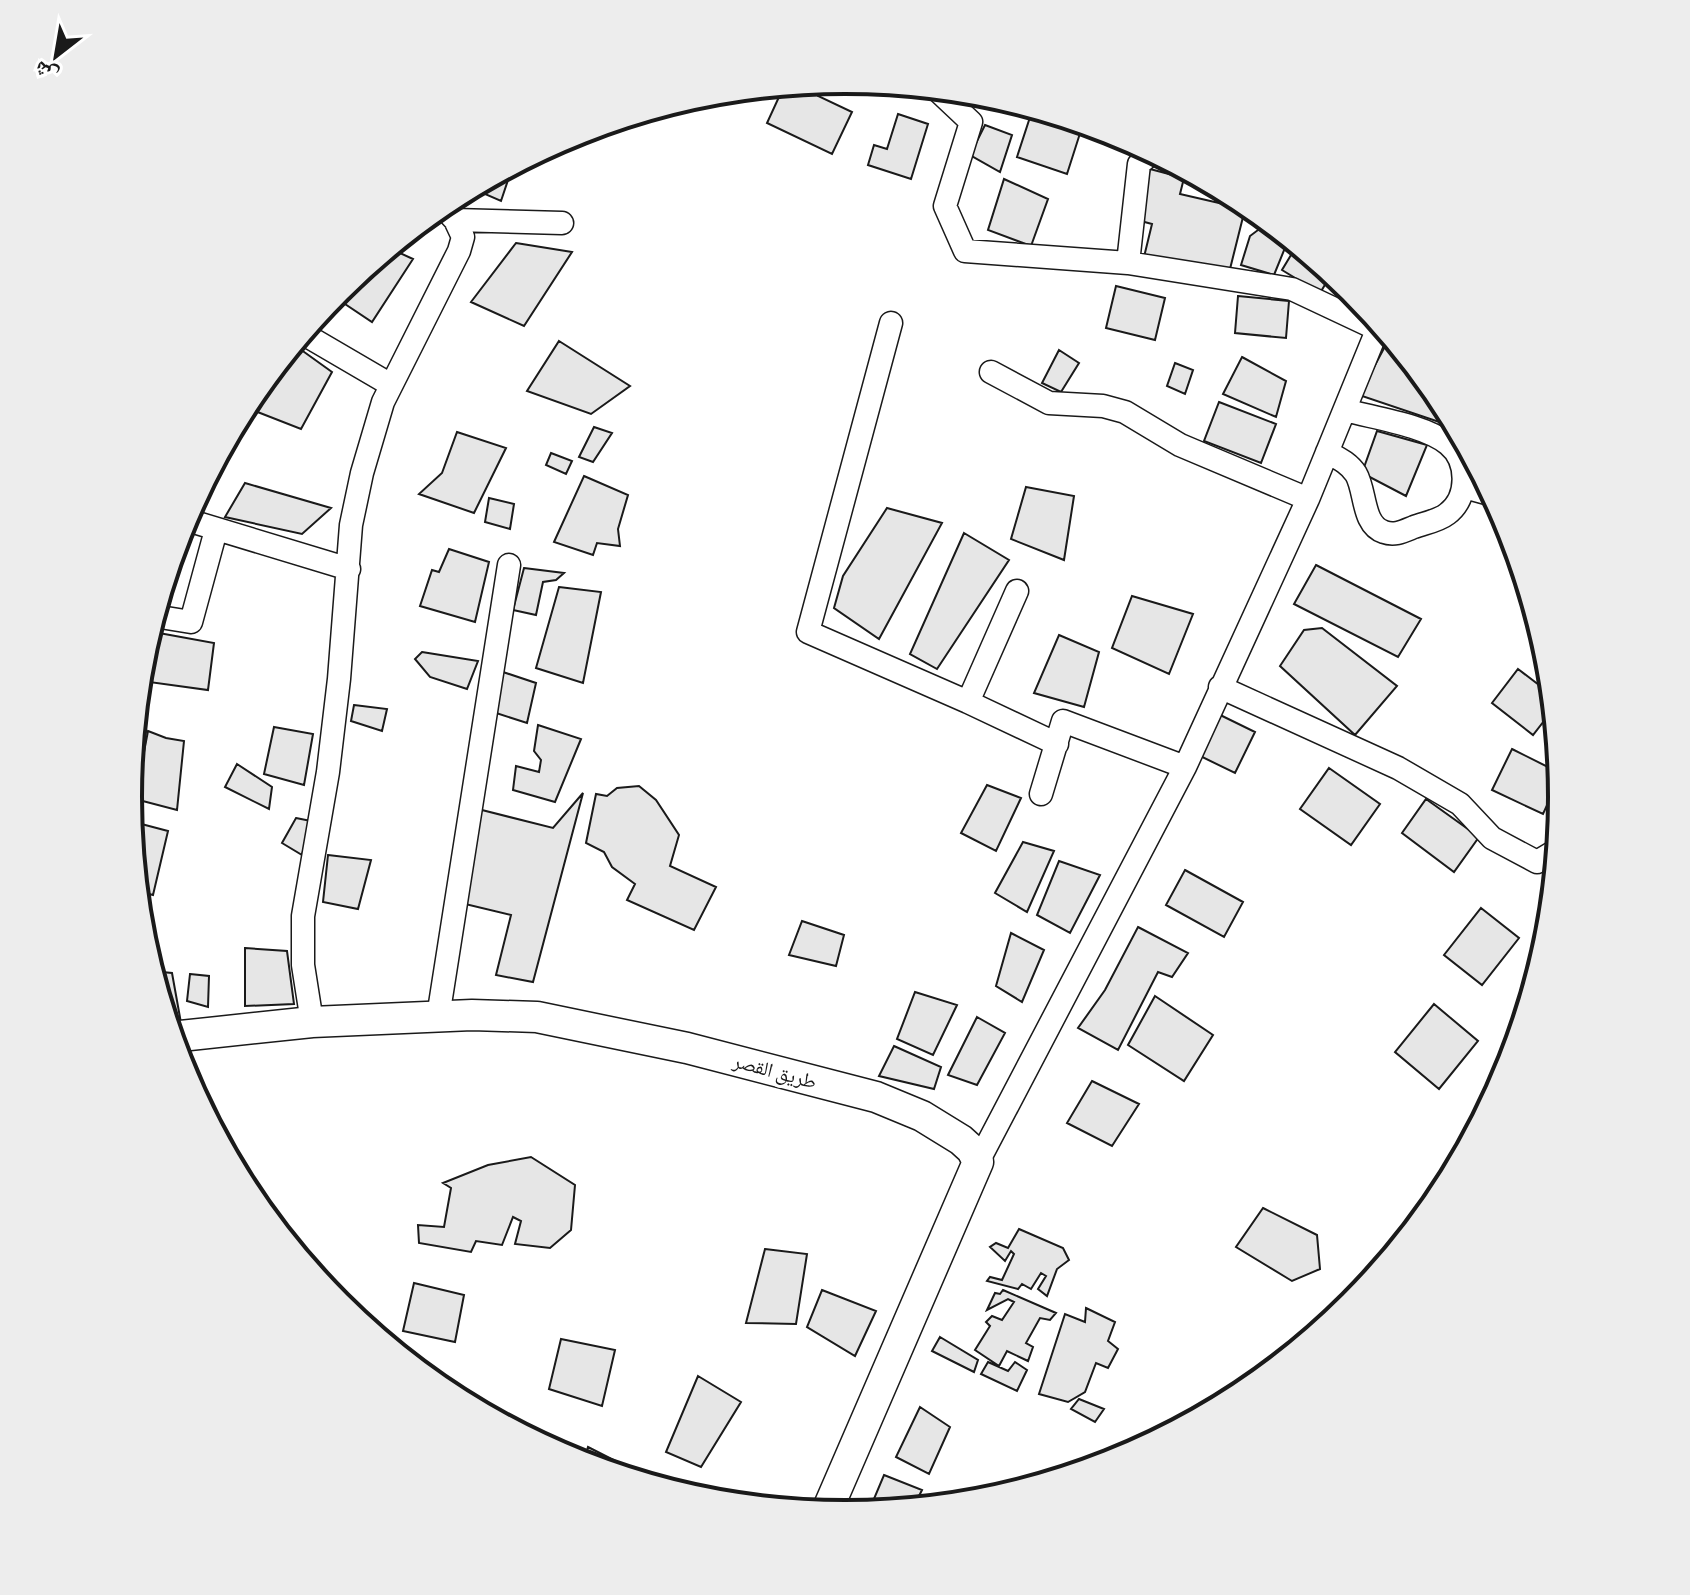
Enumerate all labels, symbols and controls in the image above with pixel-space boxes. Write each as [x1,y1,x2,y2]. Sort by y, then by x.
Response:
north arrow [16,16,96,96]
text: ش [28,55,63,91]
street label: طريق القصر [729,1047,820,1095]

